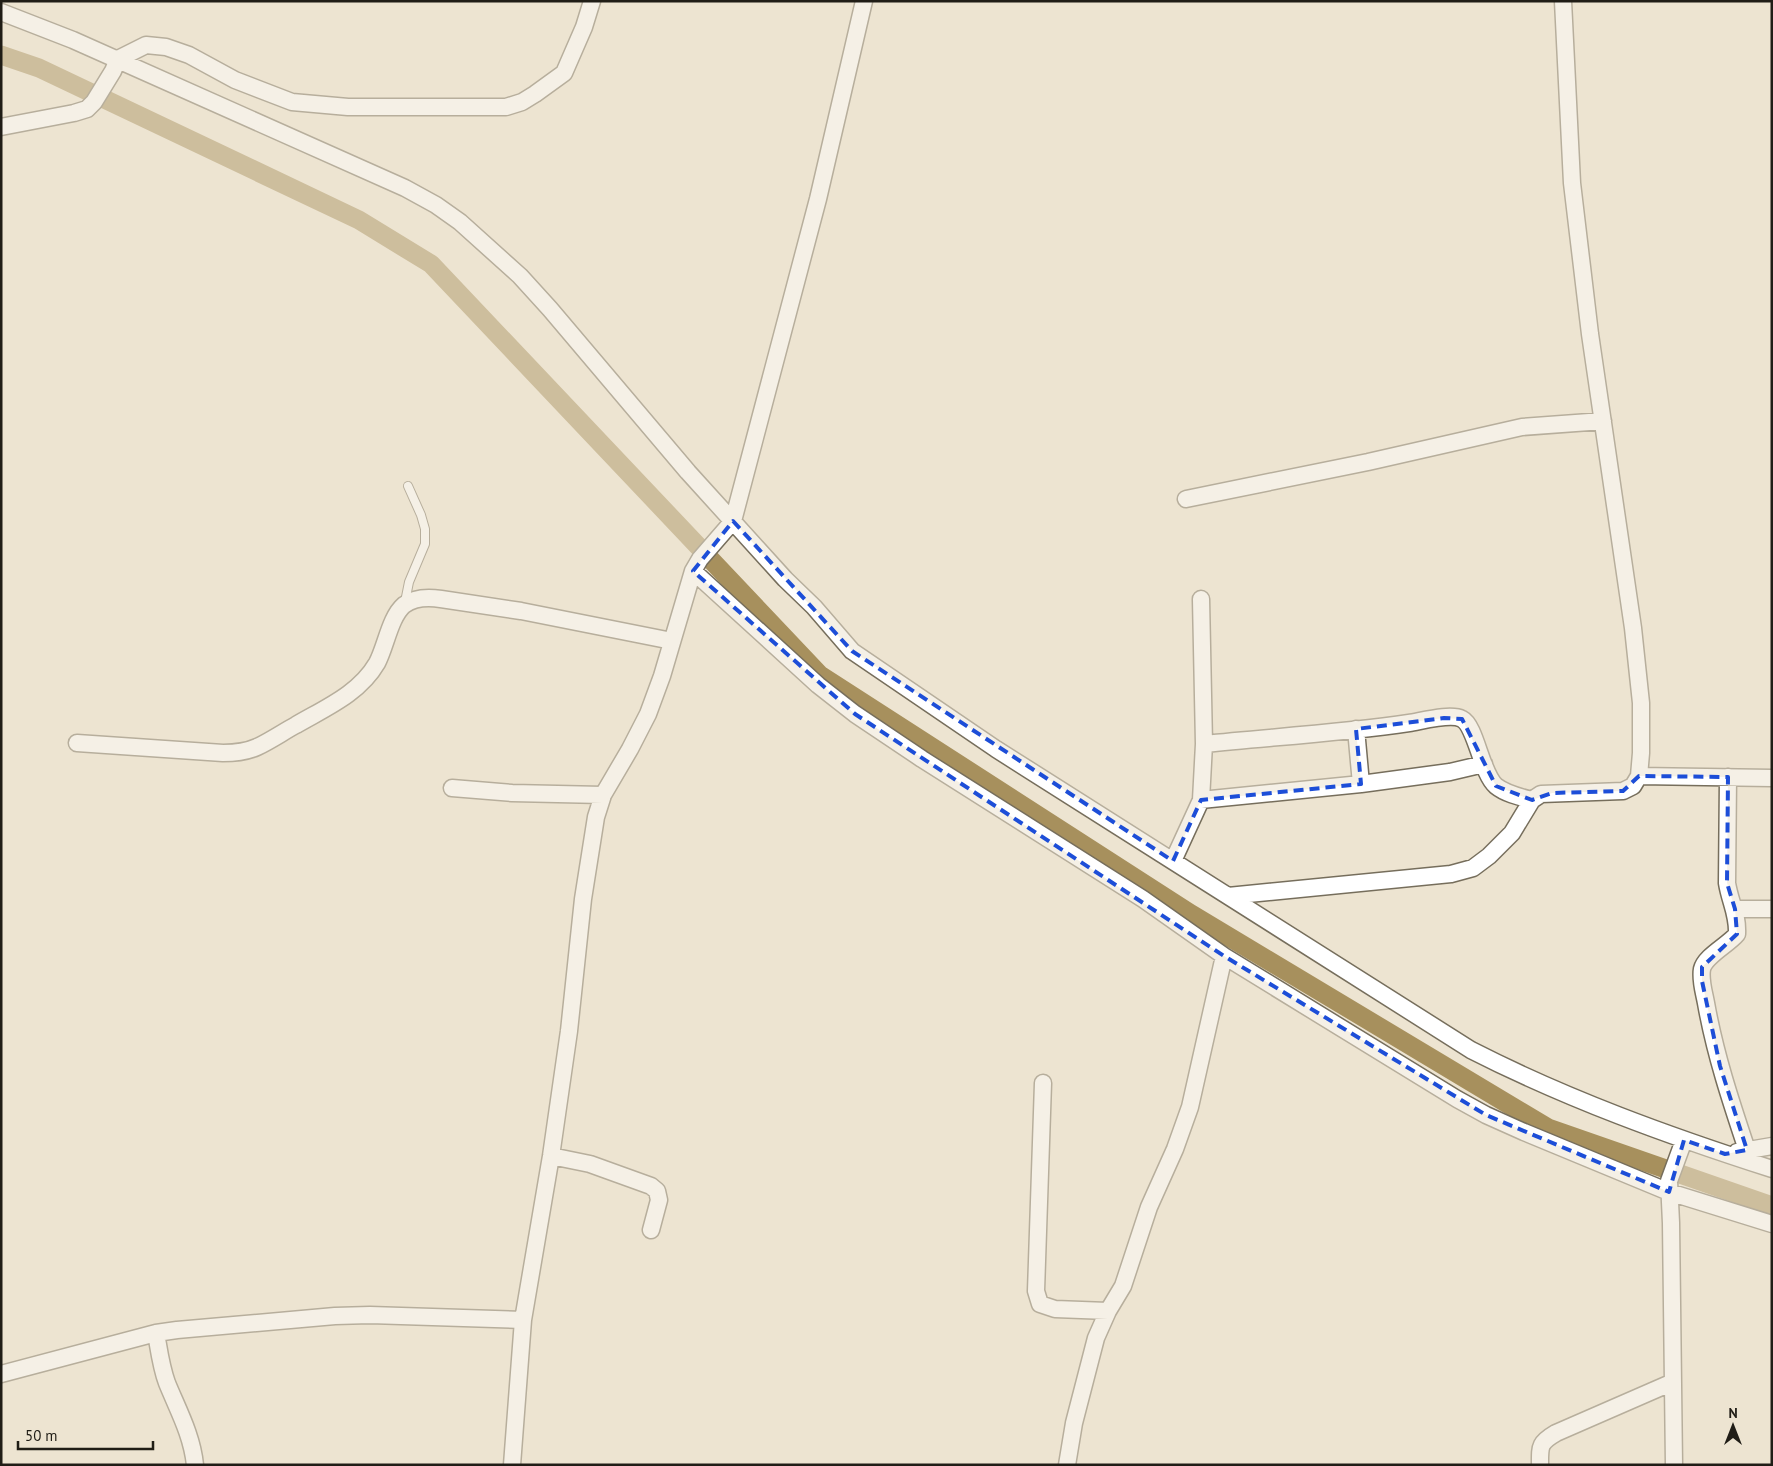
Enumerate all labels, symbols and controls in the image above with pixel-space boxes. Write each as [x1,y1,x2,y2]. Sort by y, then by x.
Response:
north arrow [1708,1401,1758,1451]
text: N [1728,1404,1738,1422]
scale bar [18,1418,152,1450]
text: 50 m [25,1426,58,1445]

